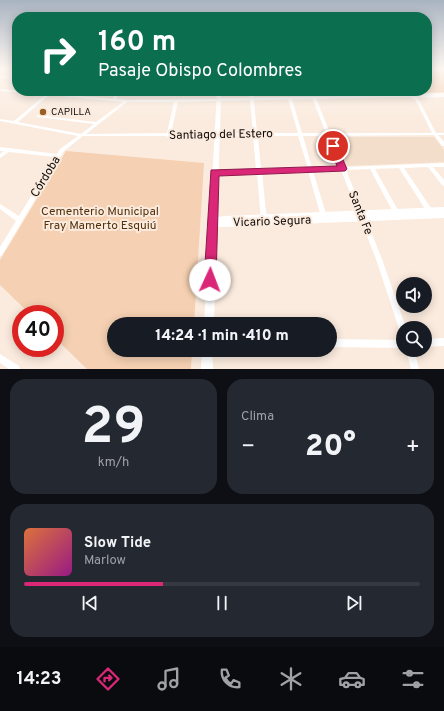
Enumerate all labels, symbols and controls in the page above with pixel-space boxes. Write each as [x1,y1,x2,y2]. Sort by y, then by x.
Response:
text: 160 m [98,25,176,61]
icon: right [32,28,84,80]
text: Pasaje Obispo Colombres [98,60,302,83]
place label: CAPILLA [51,106,91,119]
marker: CAPILLA [38,107,48,117]
street label: Santiago del Estero [169,126,273,144]
pin [316,129,350,163]
icon: arrive [322,135,344,157]
street label: Córdoba [27,153,65,201]
street label: Santa Fe [344,189,376,237]
park label: Cementerio Municipal Fray Mamerto Esquiú [41,204,159,234]
street label: Vicario Segura [233,213,311,231]
position arrow [189,259,231,301]
map controls [396,277,432,357]
button: sound [396,277,432,313]
speed limit sign: 40 [12,305,64,357]
button: search [396,321,432,357]
text: 14:24 · 1 min · 410 m [155,327,289,346]
text: 29 [82,396,145,462]
text: Clima [241,409,274,425]
text: 20° [305,429,356,466]
text: − [241,434,255,461]
text: + [406,434,420,461]
text: km/h [98,455,129,471]
text: Slow Tide [84,534,151,553]
text: Marlow [84,553,126,569]
icon: previous [79,592,101,614]
icon: pause [211,592,233,614]
icon: next [343,592,365,614]
icon: directions [94,665,122,693]
icon: music [155,665,183,693]
icon: phone [216,665,244,693]
icon: climate [277,665,305,693]
icon: car [338,665,366,693]
icon: filters [399,665,427,693]
text: 14:23 [17,668,61,691]

